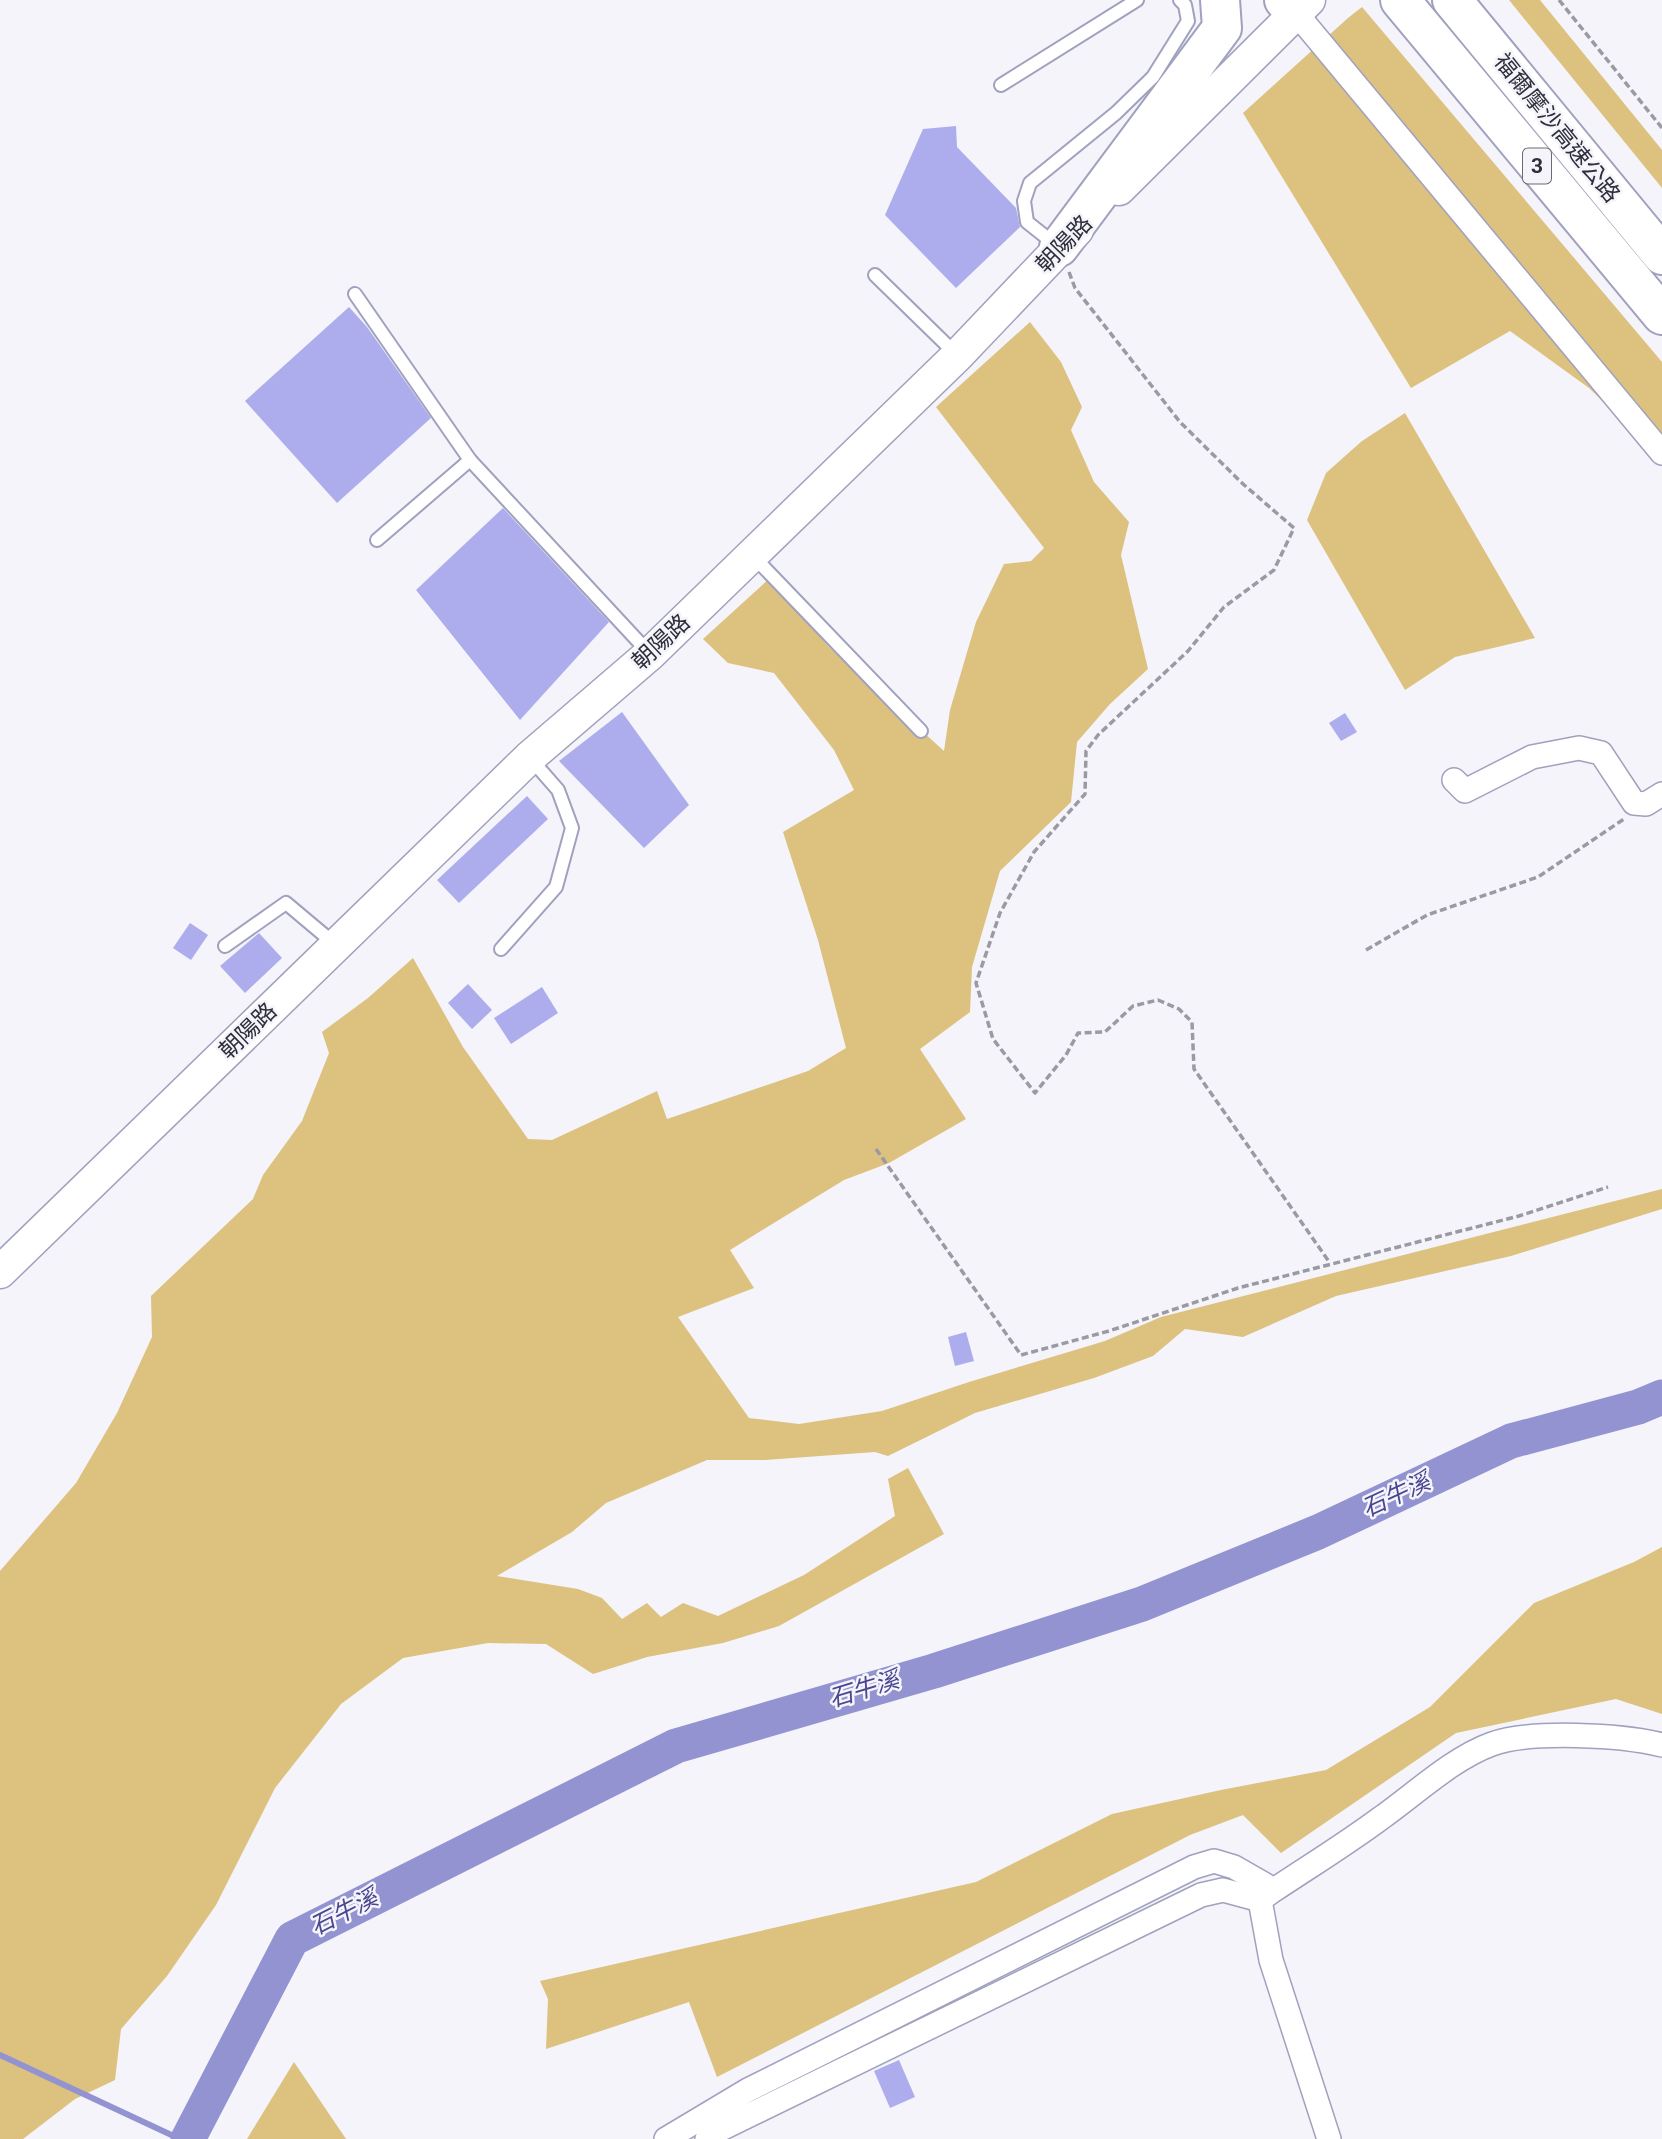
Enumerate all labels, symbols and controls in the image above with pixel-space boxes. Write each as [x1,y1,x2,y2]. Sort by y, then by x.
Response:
street label: 福爾摩沙高速公路 [1489,48,1625,208]
road number: 3 [1523,148,1551,184]
street label: 朝陽路 [1030,210,1098,278]
street label: 朝陽路 [627,609,695,675]
street label: 朝陽路 [214,997,282,1065]
water label: 石牛溪 [1357,1466,1437,1523]
water label: 石牛溪 [825,1664,905,1713]
water label: 石牛溪 [306,1882,385,1941]

